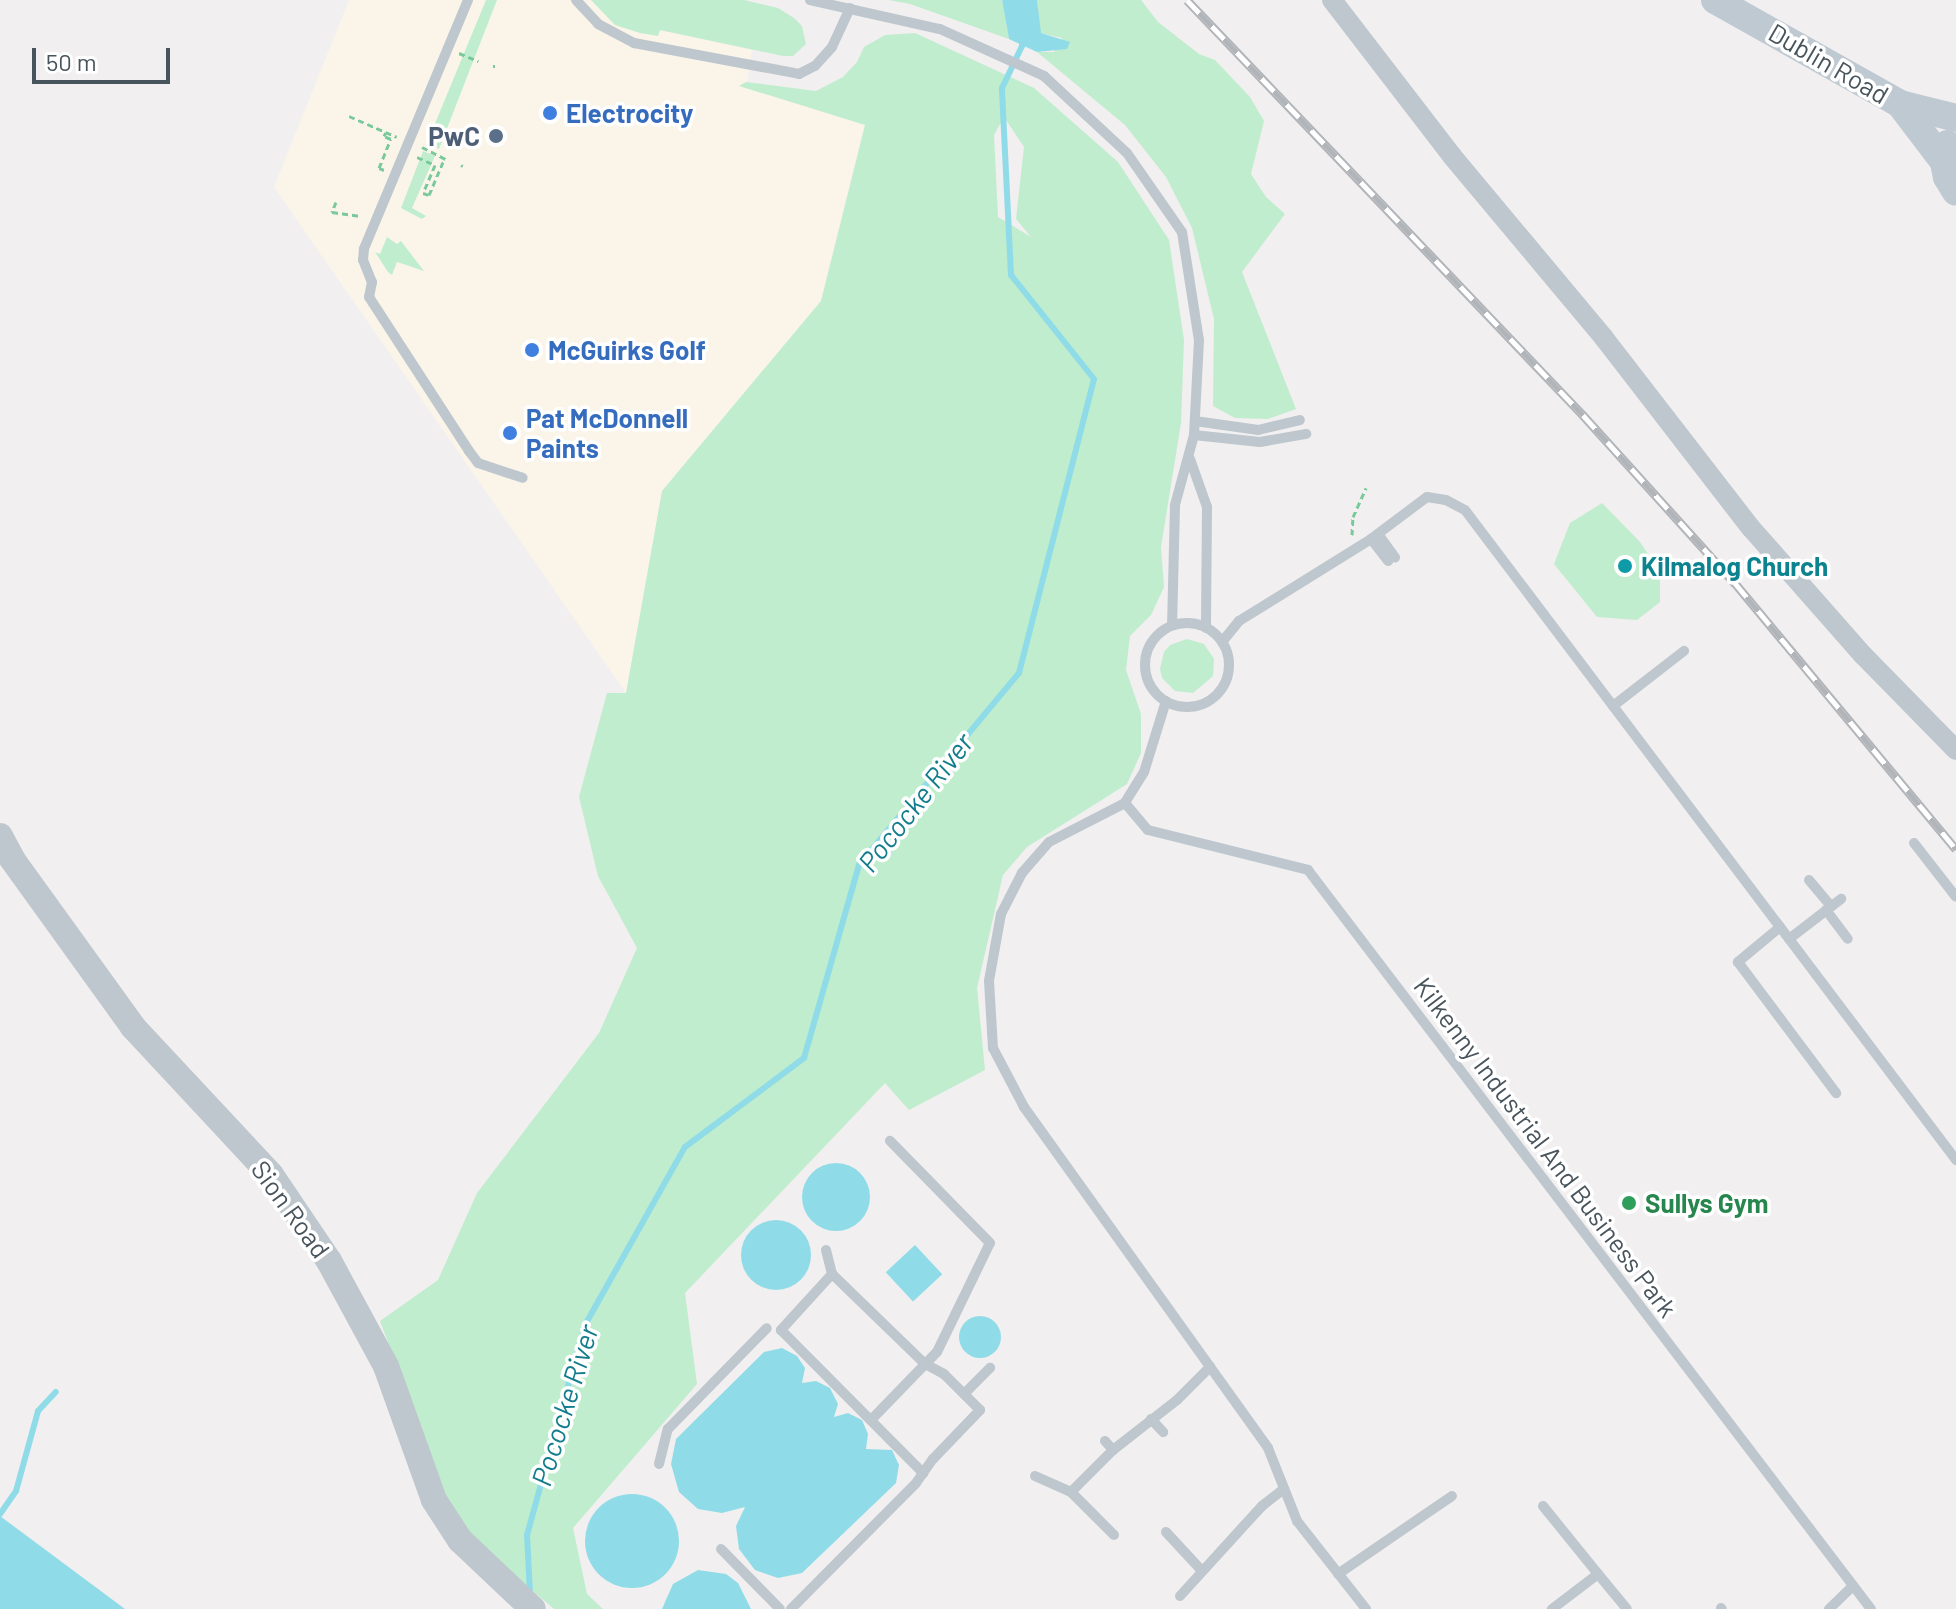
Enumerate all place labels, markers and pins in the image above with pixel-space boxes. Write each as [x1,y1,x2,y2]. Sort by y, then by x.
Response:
place label: Electrocity [566,97,693,129]
marker: Electrocity [541,104,559,122]
place label: PwC [428,120,480,152]
marker: PwC [487,127,505,145]
place label: McGuirks Golf [548,334,706,366]
marker: McGuirks Golf [523,341,541,359]
place label: Pat McDonnell Paints [526,402,688,464]
marker: Pat McDonnell Paints [501,424,519,442]
place label: Kilmalog Church [1641,550,1828,582]
marker: Kilmalog Church [1616,557,1634,575]
place label: Sullys Gym [1645,1187,1768,1219]
marker: Sullys Gym [1620,1194,1638,1212]

